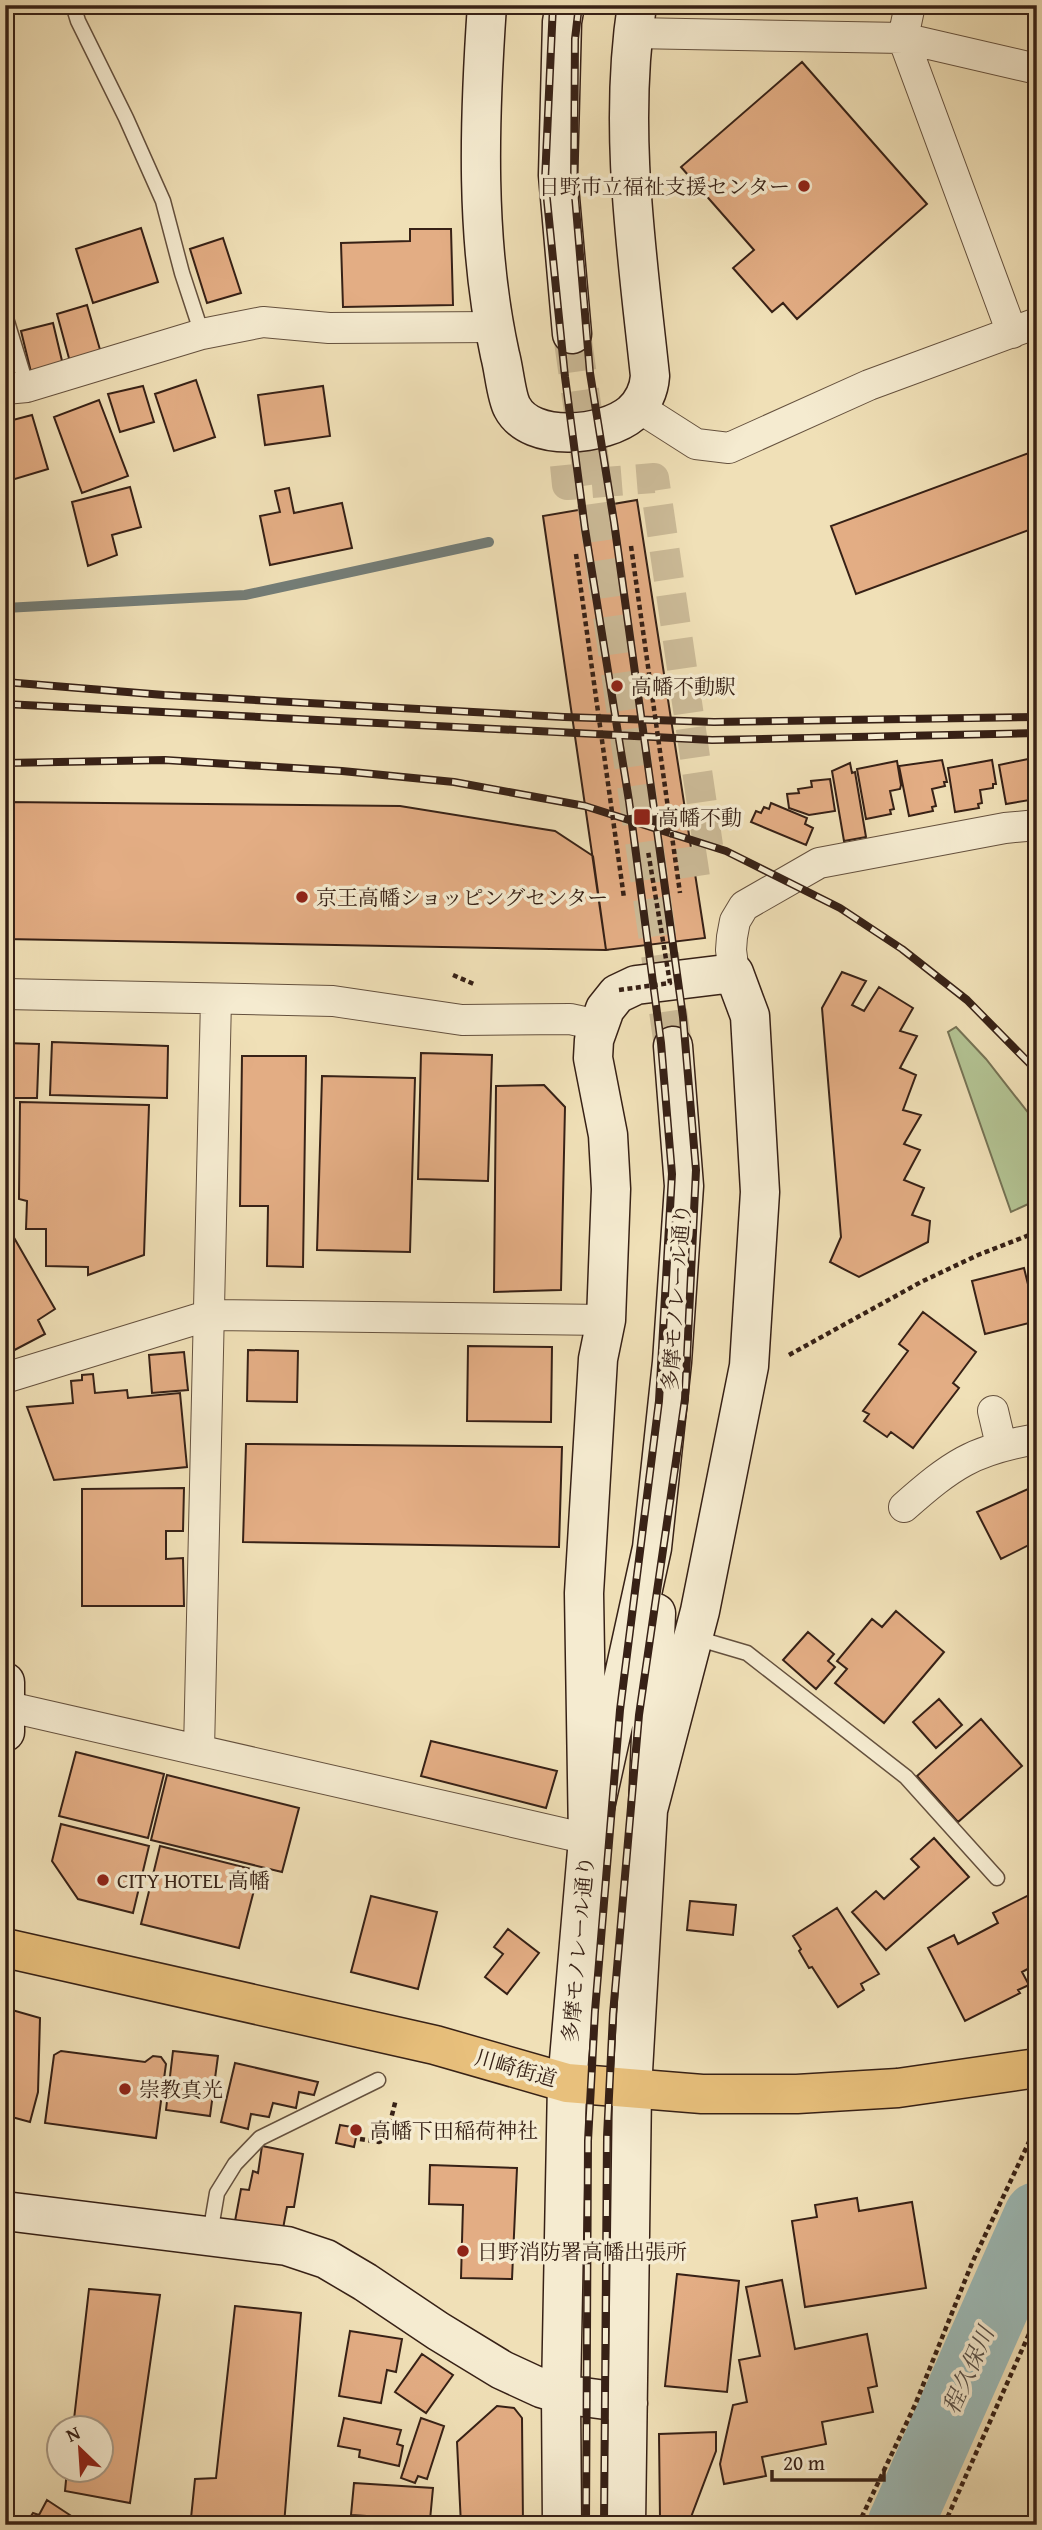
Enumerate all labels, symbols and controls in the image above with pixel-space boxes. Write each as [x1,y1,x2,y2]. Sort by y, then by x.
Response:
place label: 日野市立福祉支援センター [539,171,790,202]
marker: 日野市立福祉支援センター [796,178,812,194]
place label: 高幡不動駅 [631,671,736,702]
marker: 高幡不動駅 [609,678,625,694]
place label: 高幡不動 [658,802,742,833]
marker: 高幡不動 [632,807,652,827]
place label: 京王高幡ショッピングセンター [316,882,608,913]
marker: 京王高幡ショッピングセンター [294,889,310,905]
street label: 多摩モノレール通り [654,1202,698,1392]
street label: 多摩モノレール通り [554,1854,602,2044]
place label: CITY HOTEL 高幡 [117,1865,270,1896]
marker: CITY HOTEL 高幡 [95,1872,111,1888]
street label: 川崎街道 [471,2042,561,2094]
place label: 崇教真光 [139,2074,223,2105]
marker: 崇教真光 [117,2081,133,2097]
place label: 高幡下田稲荷神社 [370,2115,538,2146]
marker: 高幡下田稲荷神社 [348,2122,364,2138]
place label: 日野消防署高幡出張所 [477,2236,687,2267]
marker: 日野消防署高幡出張所 [455,2243,471,2259]
water label: 程久保川 [934,2319,1003,2419]
north arrow [46,2414,116,2484]
text: N [61,2418,85,2449]
scale bar [772,2439,884,2483]
text: 20 m [783,2447,825,2478]

